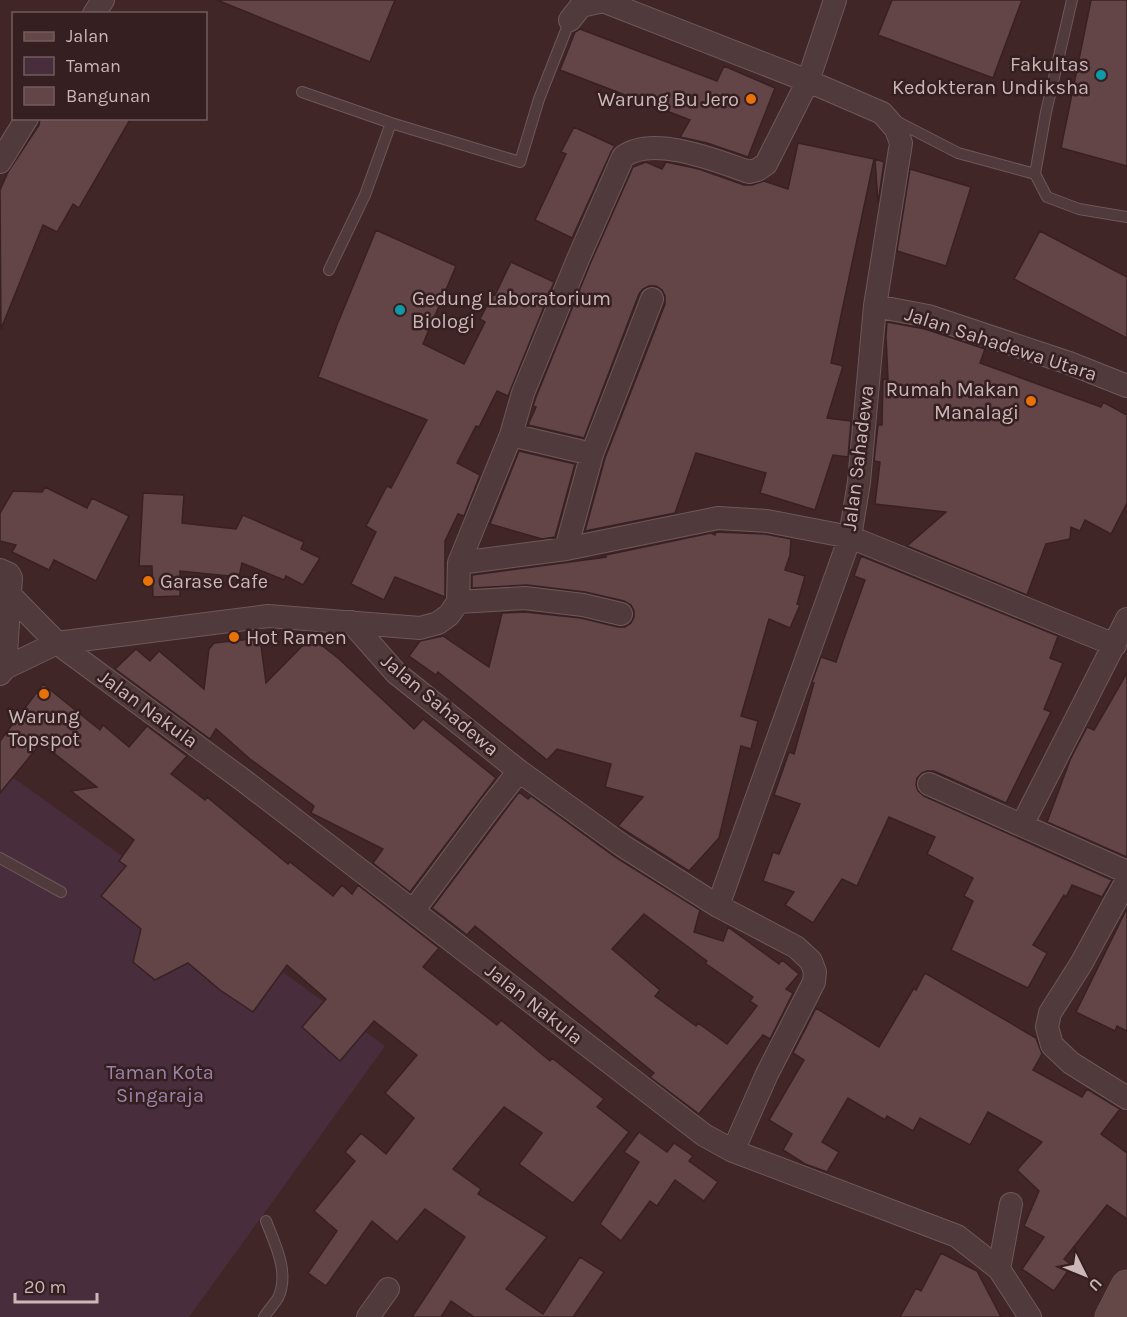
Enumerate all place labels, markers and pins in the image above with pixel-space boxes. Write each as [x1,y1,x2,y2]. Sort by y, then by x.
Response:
place label: Fakultas Kedokteran Undiksha [892,53,1089,99]
marker: Fakultas Kedokteran Undiksha [1094,68,1108,82]
place label: Warung Bu Jero [598,88,739,111]
marker: Warung Bu Jero [744,92,758,106]
place label: Gedung Laboratorium Biologi [412,287,611,333]
marker: Gedung Laboratorium Biologi [393,303,407,317]
place label: Rumah Makan Manalagi [886,378,1019,424]
marker: Rumah Makan Manalagi [1024,394,1038,408]
place label: Garase Cafe [160,570,268,593]
marker: Garase Cafe [141,574,155,588]
place label: Hot Ramen [246,626,347,649]
marker: Hot Ramen [227,630,241,644]
marker: Warung Topspot [37,687,51,701]
place label: Warung Topspot [8,705,80,751]

